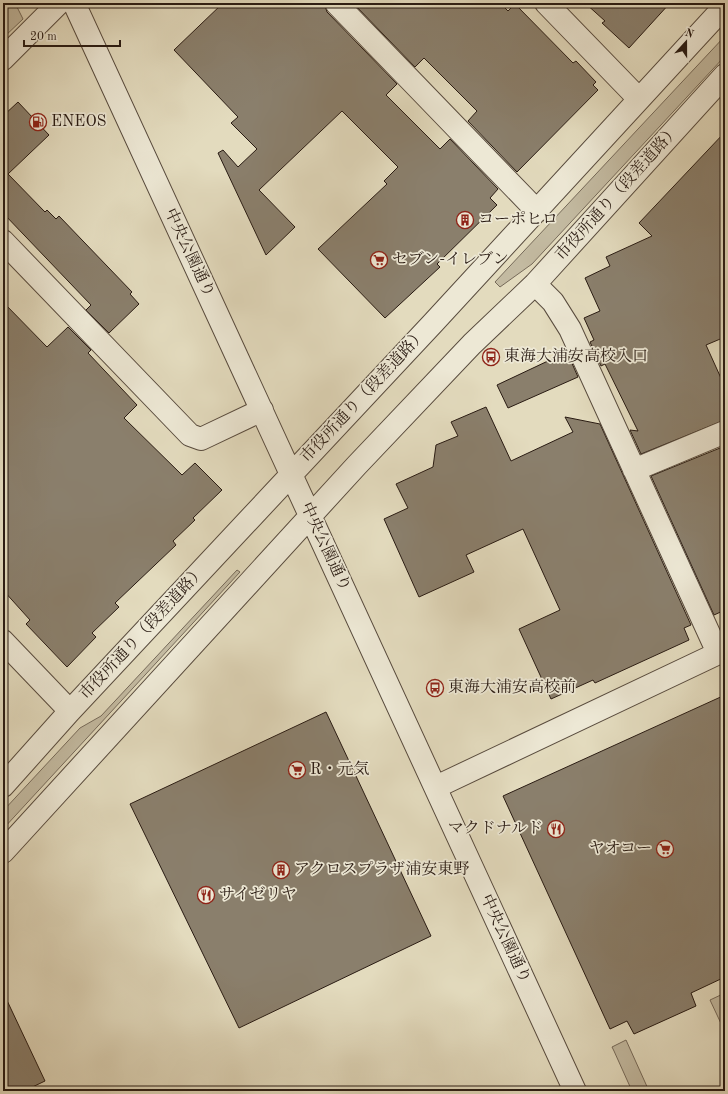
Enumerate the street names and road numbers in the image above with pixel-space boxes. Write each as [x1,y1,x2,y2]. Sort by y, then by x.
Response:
street label: 市役所通り（段差道路） [552,121,683,264]
street label: 中央公園通り [161,205,218,300]
street label: 市役所通り（段差道路） [297,325,430,466]
street label: 中央公園通り [297,499,354,594]
street label: 市役所通り（段差道路） [76,562,209,703]
street label: 中央公園通り [477,891,534,986]

